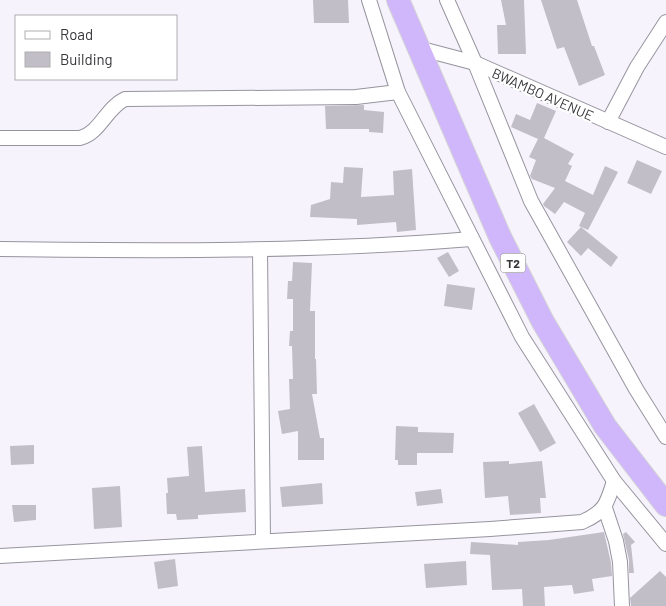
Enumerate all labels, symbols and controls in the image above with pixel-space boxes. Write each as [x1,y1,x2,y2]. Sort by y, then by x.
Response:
legend [15,15,178,80]
text: Road [60,25,93,43]
text: Building [60,50,113,68]
street label: BWAMBO AVENUE [489,64,597,124]
road number: T2 [500,254,526,272]

